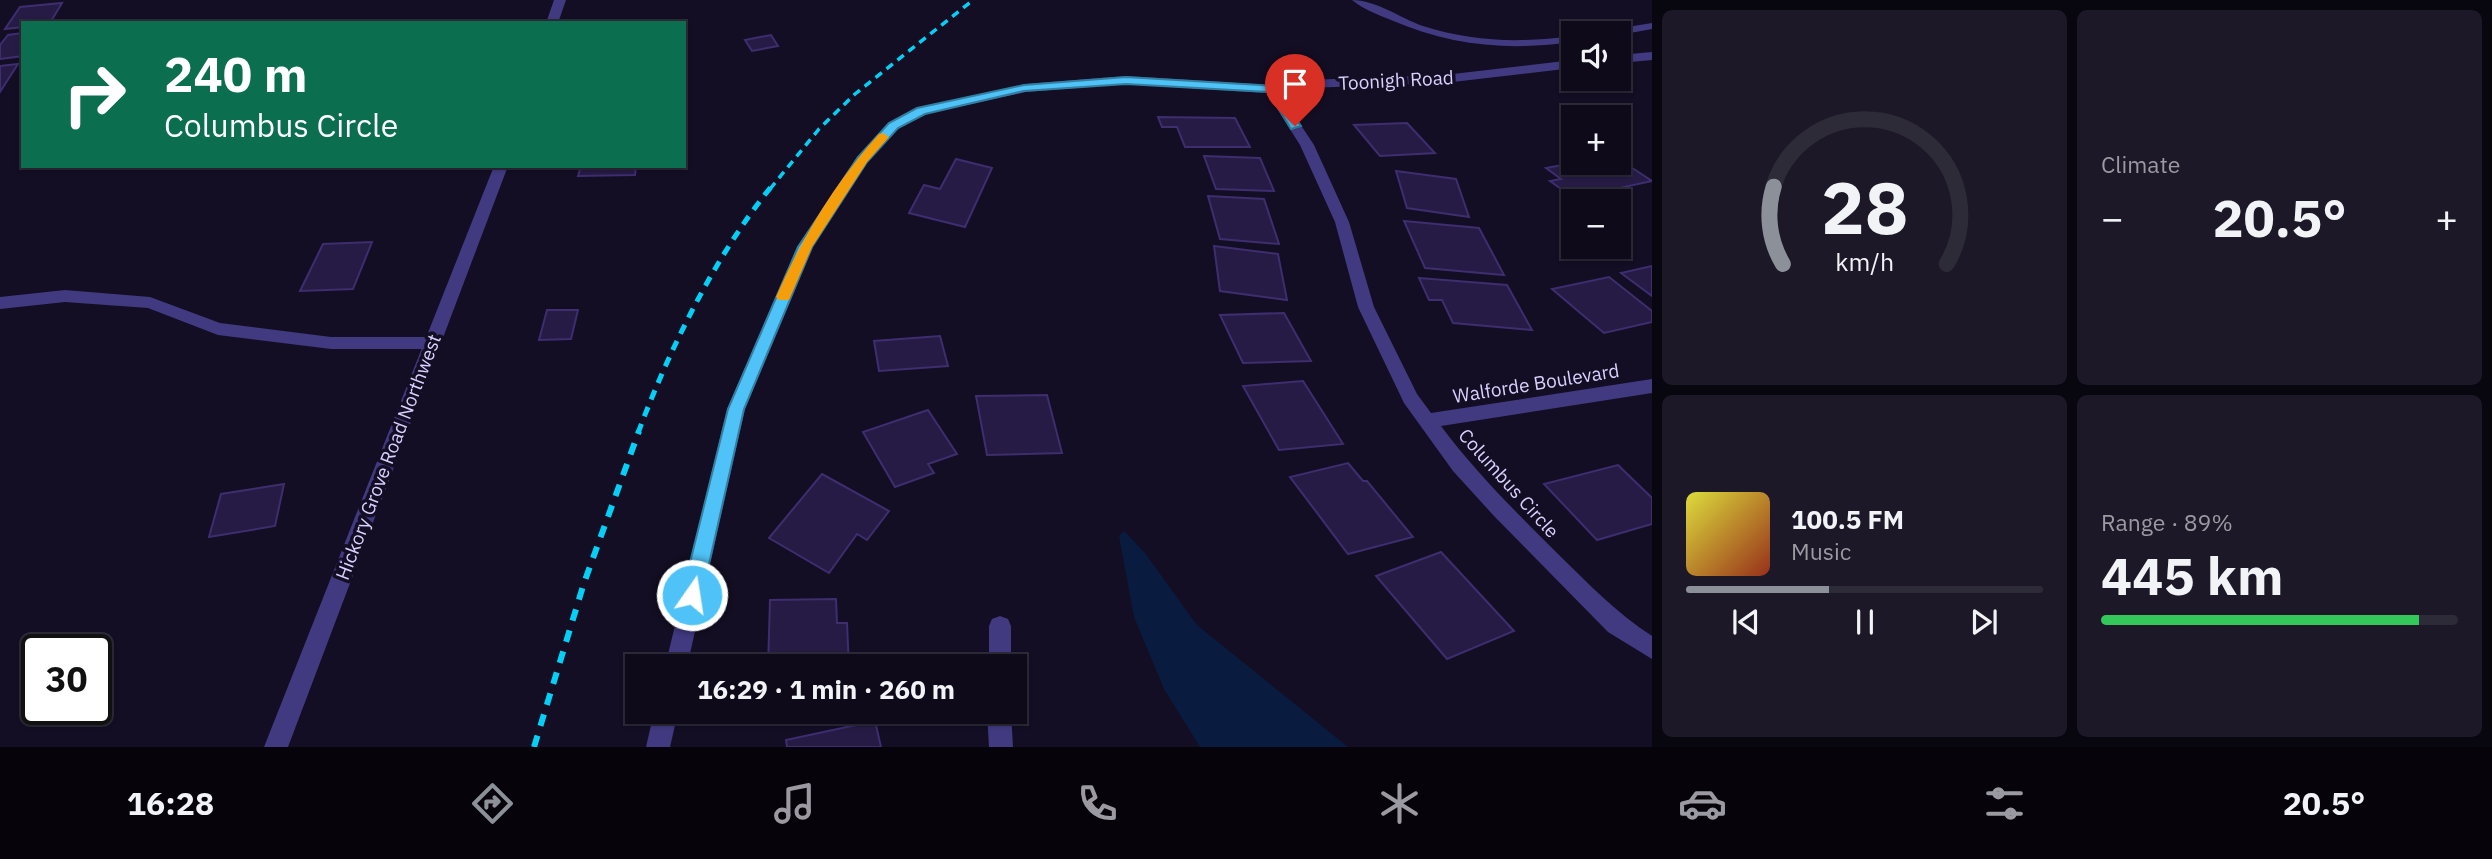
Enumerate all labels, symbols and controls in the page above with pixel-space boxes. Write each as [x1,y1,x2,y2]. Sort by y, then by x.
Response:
map controls [1561,21,1631,259]
button: sound [1561,21,1631,91]
text: 240 m [164,42,308,105]
icon: right [49,49,140,140]
pin [1265,54,1325,126]
icon: arrive [1276,65,1314,103]
street label: Toonigh Road [1338,65,1454,95]
text: Columbus Circle [164,104,398,146]
button: + [1561,105,1631,175]
text: Climate [2101,149,2180,179]
text: 28 [1821,159,1908,254]
text: 20.5° [2212,184,2347,251]
button: − [1561,189,1631,259]
text: − [2101,193,2124,242]
text: + [2435,193,2458,242]
text: km/h [1835,244,1894,277]
street label: Hickory Grove Road Northwest [330,331,446,583]
street label: Walforde Boulevard [1451,358,1621,408]
street label: Columbus Circle [1454,423,1564,543]
text: 100.5 FM [1791,502,1904,536]
text: Range · 89% [2101,507,2233,537]
text: Music [1791,536,1851,566]
text: 445 km [2101,542,2283,609]
position arrow [655,558,729,632]
icon: previous [1727,603,1765,641]
icon: pause [1846,603,1884,641]
icon: next [1965,603,2003,641]
speed limit sign: 30 [21,634,112,725]
text: 16:29 · 1 min · 260 m [697,672,955,706]
icon: directions [468,779,517,828]
icon: music [770,779,819,828]
icon: phone [1073,779,1122,828]
icon: climate [1375,779,1424,828]
icon: car [1678,779,1727,828]
icon: filters [1980,779,2029,828]
text: 16:28 [127,782,214,824]
text: 20.5° [2283,782,2365,824]

